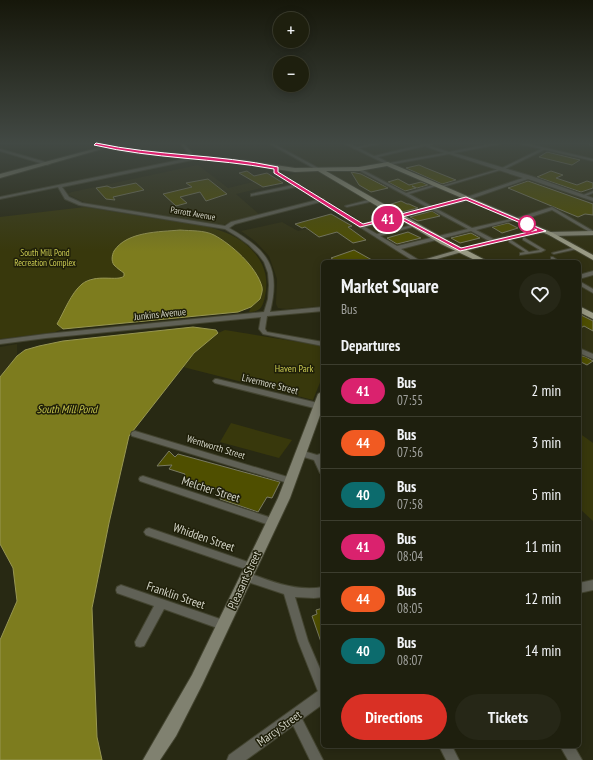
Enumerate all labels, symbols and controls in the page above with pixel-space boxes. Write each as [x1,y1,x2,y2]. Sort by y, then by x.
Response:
map controls [273,12,309,92]
button: + [273,12,309,48]
button: − [273,56,309,92]
street label: Parrott Avenue [170,204,217,222]
line badge: 41 [370,206,406,232]
text: 41 [381,210,395,228]
unlabelled marker [518,215,536,233]
park label: South Mill Pond Recreation Complex [14,247,76,268]
button: heart [519,273,561,315]
text: Market Square [341,274,439,298]
text: Bus [341,301,357,318]
street label: Junkins Avenue [132,305,187,323]
text: Departures [341,336,400,355]
park label: Haven Park [275,362,313,375]
street label: Livermore Street [240,371,300,397]
text: Bus [397,373,416,392]
text: 2 min [531,381,561,400]
text: 41 [356,382,370,400]
text: 07:55 [397,392,423,409]
water label: South Mill Pond [37,402,99,416]
text: Bus [397,425,416,444]
street label: Wentworth Street [185,432,247,462]
text: 3 min [531,433,561,452]
text: 44 [356,434,370,452]
text: 07:56 [397,444,423,461]
street label: Melcher Street [180,473,243,506]
text: Bus [397,477,416,496]
text: 5 min [531,485,561,504]
text: 40 [356,486,370,504]
text: 07:58 [397,496,423,513]
street label: Whidden Street [171,519,237,555]
text: Bus [397,529,416,548]
text: 11 min [525,537,561,556]
text: 41 [356,538,370,556]
street label: Pleasant Street [224,548,264,612]
text: 08:04 [397,548,423,565]
street label: Franklin Street [145,578,208,612]
text: Bus [397,581,416,600]
text: 12 min [525,589,561,608]
text: 44 [356,590,370,608]
text: 08:05 [397,600,423,617]
text: Bus [397,633,416,652]
text: 14 min [525,641,561,660]
text: 40 [356,642,370,660]
text: 08:07 [397,652,423,669]
button: Directions [341,694,447,740]
button: Tickets [455,694,561,740]
street label: Marcy Street [254,706,305,749]

